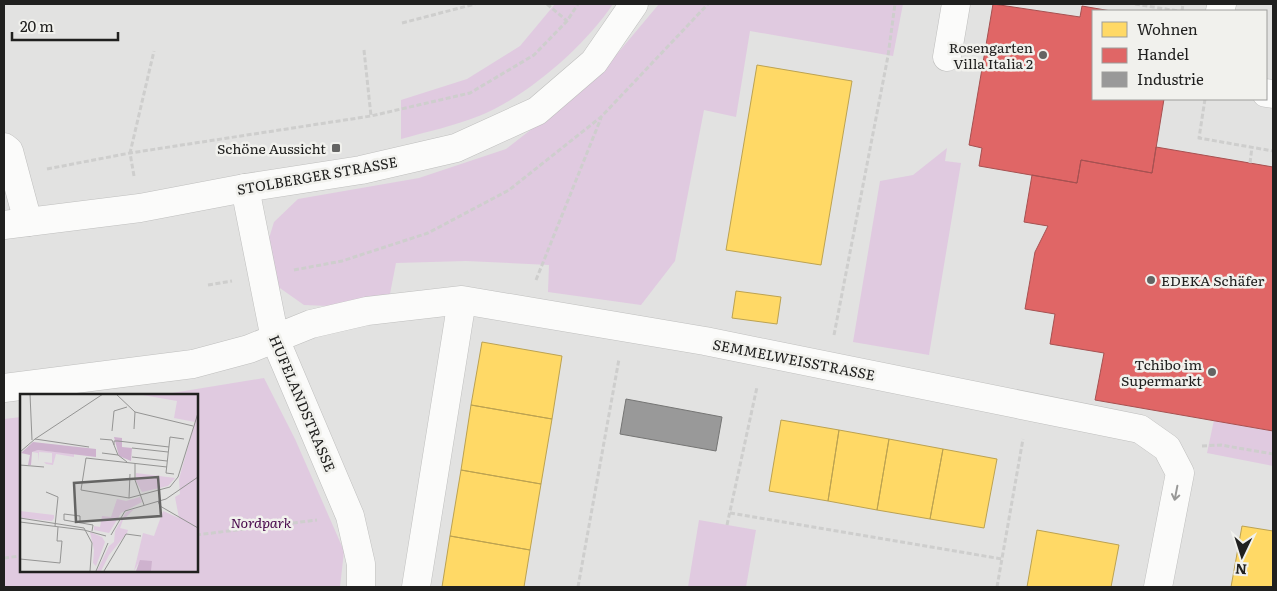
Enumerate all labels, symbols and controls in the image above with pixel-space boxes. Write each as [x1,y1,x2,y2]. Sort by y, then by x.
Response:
scale bar [12,10,119,42]
legend [1092,10,1267,100]
text: 20 m [20,14,54,37]
text: Wohnen [1137,17,1198,40]
place label: Rosengarten Villa Italia 2 [949,37,1033,73]
text: Handel [1137,42,1189,65]
marker: Rosengarten Villa Italia 2 [1037,49,1049,61]
text: Industrie [1137,67,1204,90]
place label: Schöne Aussicht [217,138,326,158]
marker: Schöne Aussicht [330,142,342,154]
street label: STOLBERGER STRASSE [235,151,399,199]
place label: EDEKA Schäfer [1161,270,1265,290]
marker: EDEKA Schäfer [1145,274,1157,286]
street label: HUFELANDSTRASSE [265,332,341,475]
street label: SEMMELWEISSTRASSE [711,333,877,385]
place label: Tchibo im Supermarkt [1121,354,1202,390]
marker: Tchibo im Supermarkt [1206,366,1218,378]
inset map [20,394,198,571]
one-way arrow [1171,485,1180,501]
park label: Nordpark [231,512,292,532]
north arrow [1217,531,1267,581]
text: N [1234,560,1248,580]

